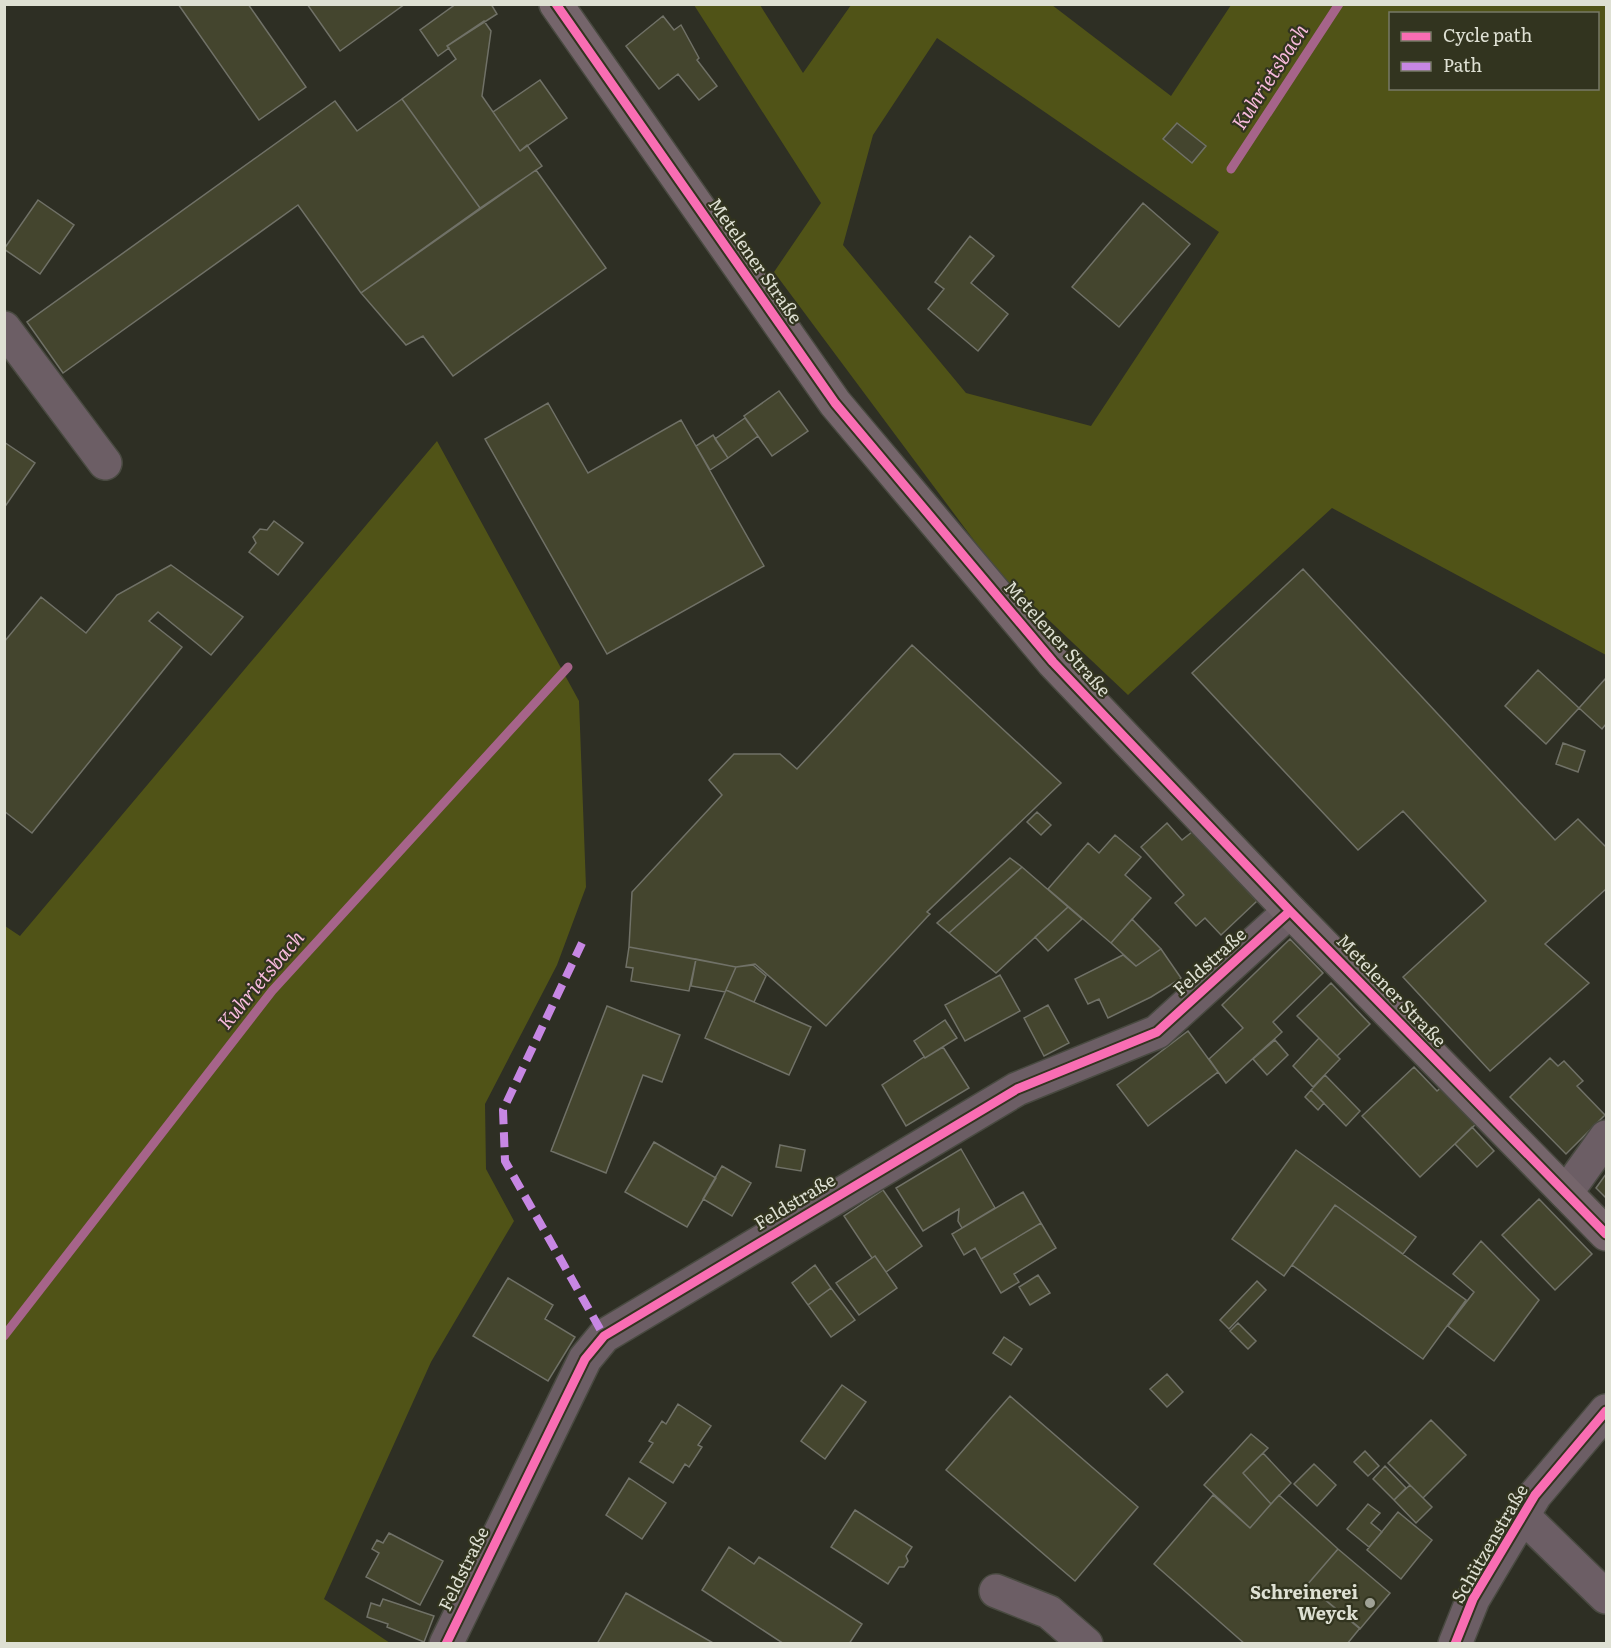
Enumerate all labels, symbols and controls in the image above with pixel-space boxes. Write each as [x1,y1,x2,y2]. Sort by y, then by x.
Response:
legend [1389,12,1599,90]
water label: Kuhrietsbach [1223,17,1314,135]
text: Cycle path [1443,21,1532,48]
text: Path [1443,51,1482,78]
street label: Metelener Straße [703,192,810,329]
street label: Metelener Straße [998,574,1118,702]
street label: Feldstraße [1166,920,1252,1001]
water label: Kuhrietsbach [209,922,310,1035]
street label: Metelener Straße [1331,927,1453,1053]
street label: Feldstraße [748,1166,840,1236]
street label: Schützenstraße [1444,1479,1534,1608]
street label: Feldstraße [431,1522,495,1615]
place label: Schreinerei Weyck [1250,1578,1359,1626]
marker: Schreinerei Weyck [1363,1596,1377,1610]

